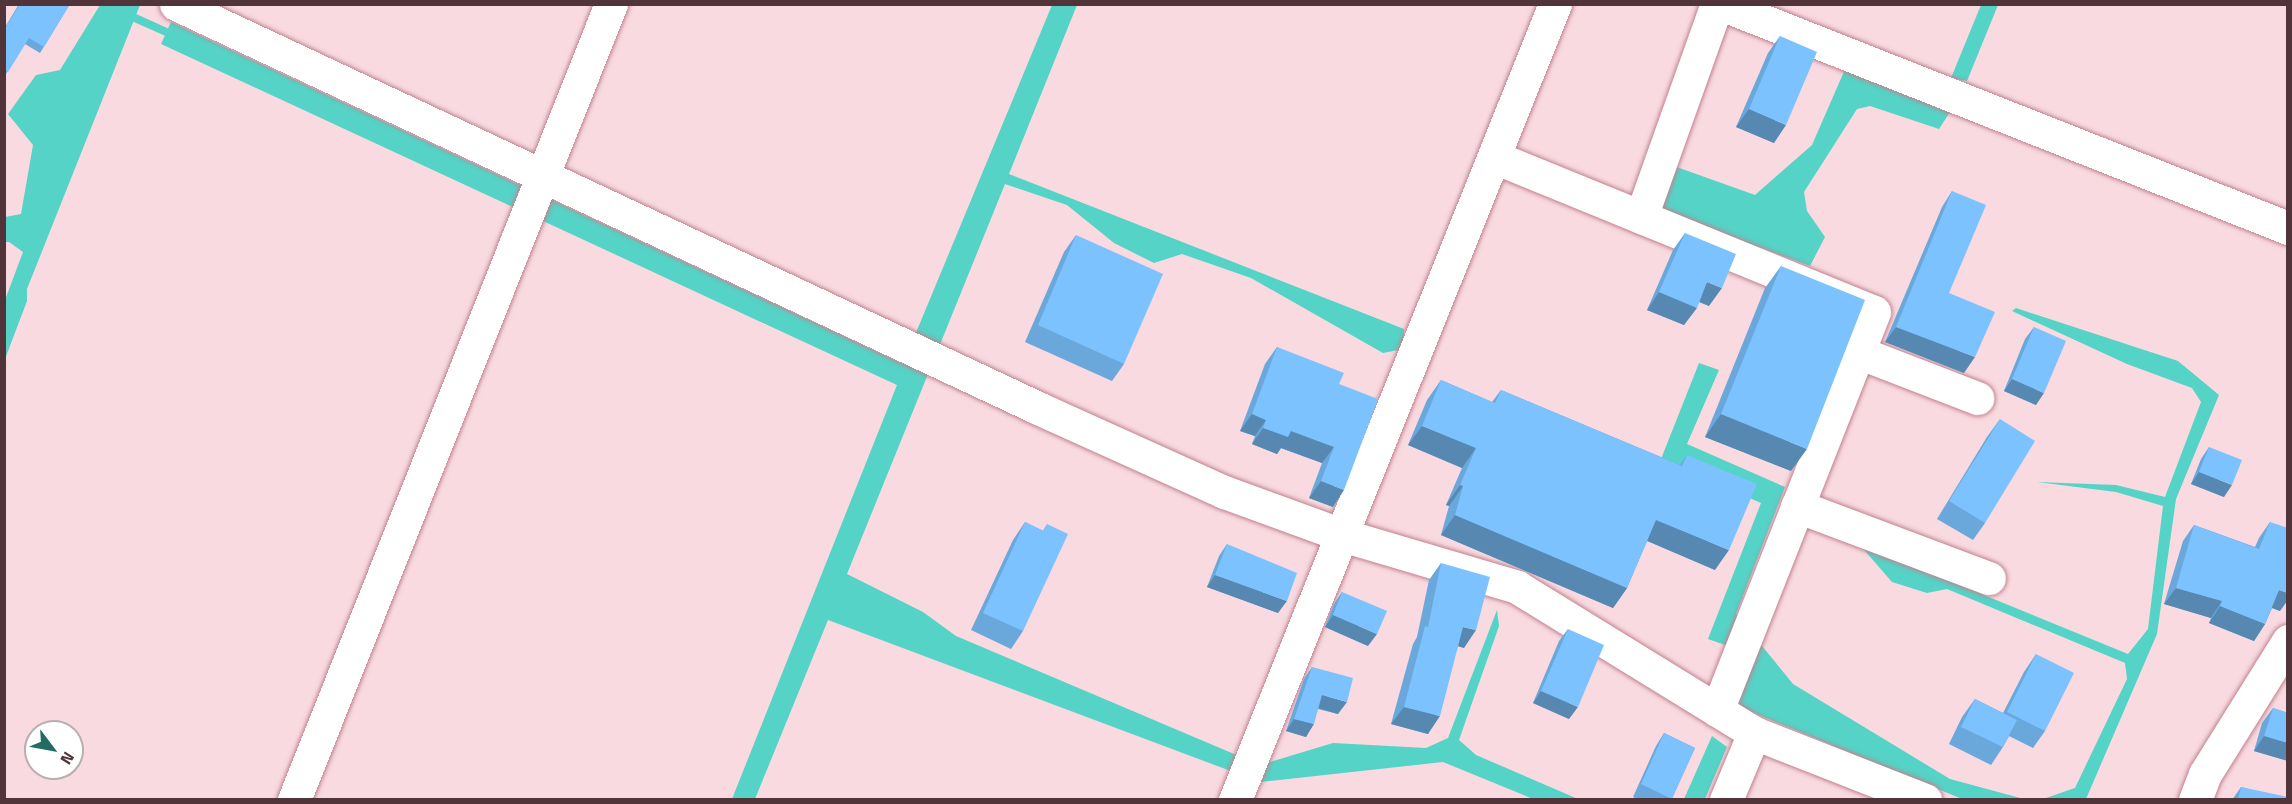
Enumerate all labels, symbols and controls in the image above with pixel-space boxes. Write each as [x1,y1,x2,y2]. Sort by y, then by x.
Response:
north arrow [24,720,84,780]
text: N [54,747,81,770]

